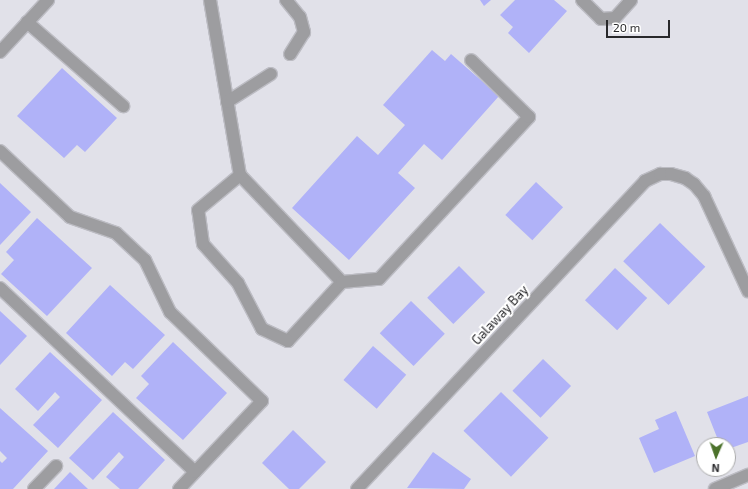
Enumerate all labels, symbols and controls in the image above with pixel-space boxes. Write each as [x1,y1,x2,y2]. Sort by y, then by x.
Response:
scale bar [608,12,672,38]
text: 20 m [613,20,640,34]
street label: Galaway Bay [468,282,532,348]
north arrow [696,437,736,477]
text: N [711,462,720,475]

